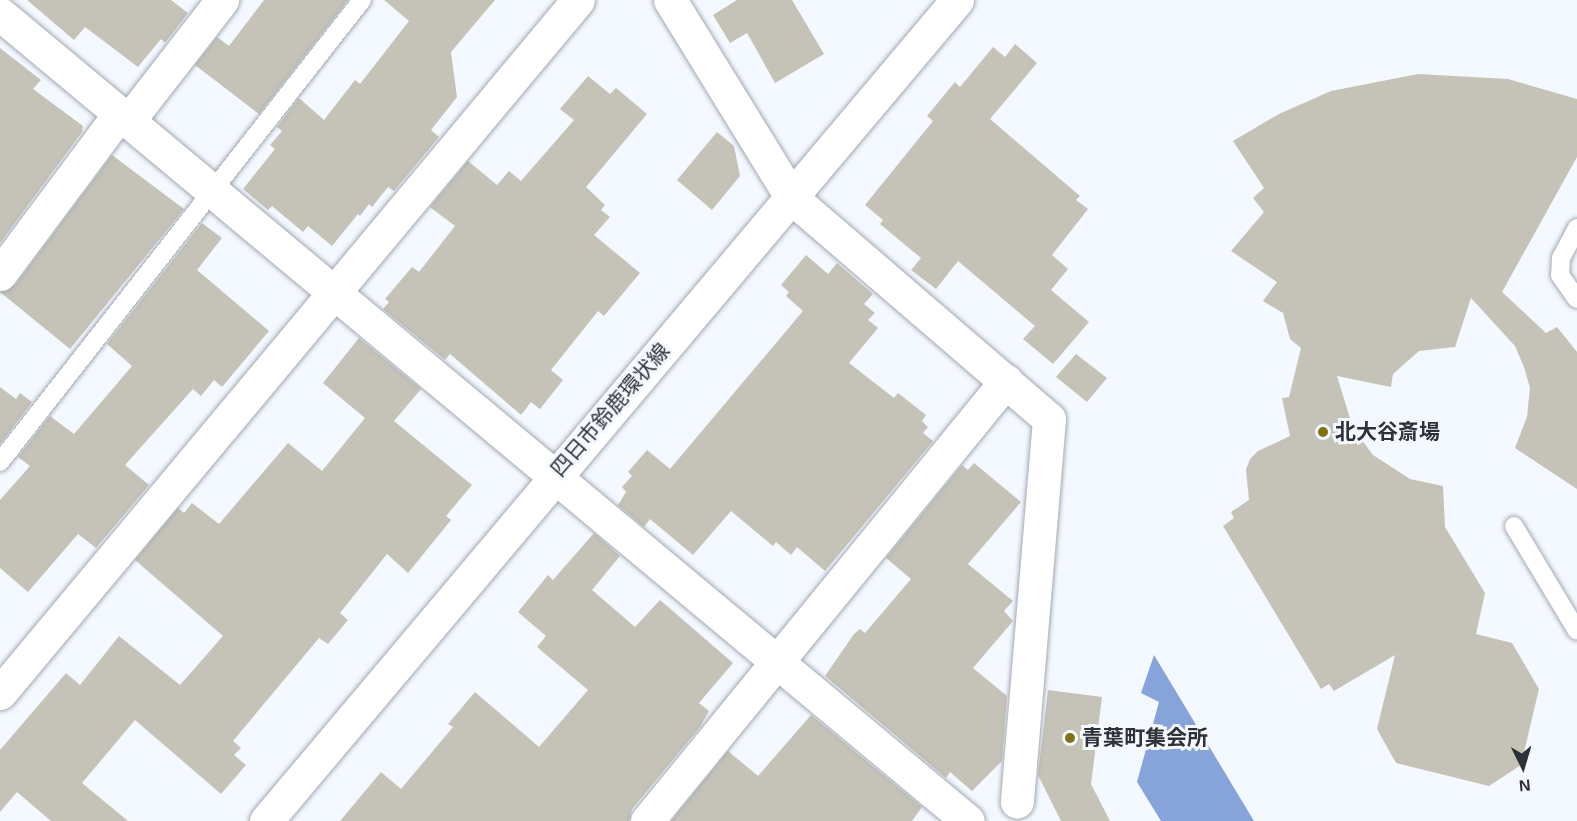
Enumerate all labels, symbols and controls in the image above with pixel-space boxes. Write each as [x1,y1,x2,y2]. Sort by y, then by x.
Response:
street label: 四日市鈴鹿環状線 [545,338,675,482]
place label: 北大谷斎場 [1335,419,1440,445]
marker: 北大谷斎場 [1316,425,1330,439]
place label: 青葉町集会所 [1082,725,1208,751]
marker: 青葉町集会所 [1063,731,1077,745]
north arrow [1493,737,1553,797]
text: N [1518,776,1531,794]

